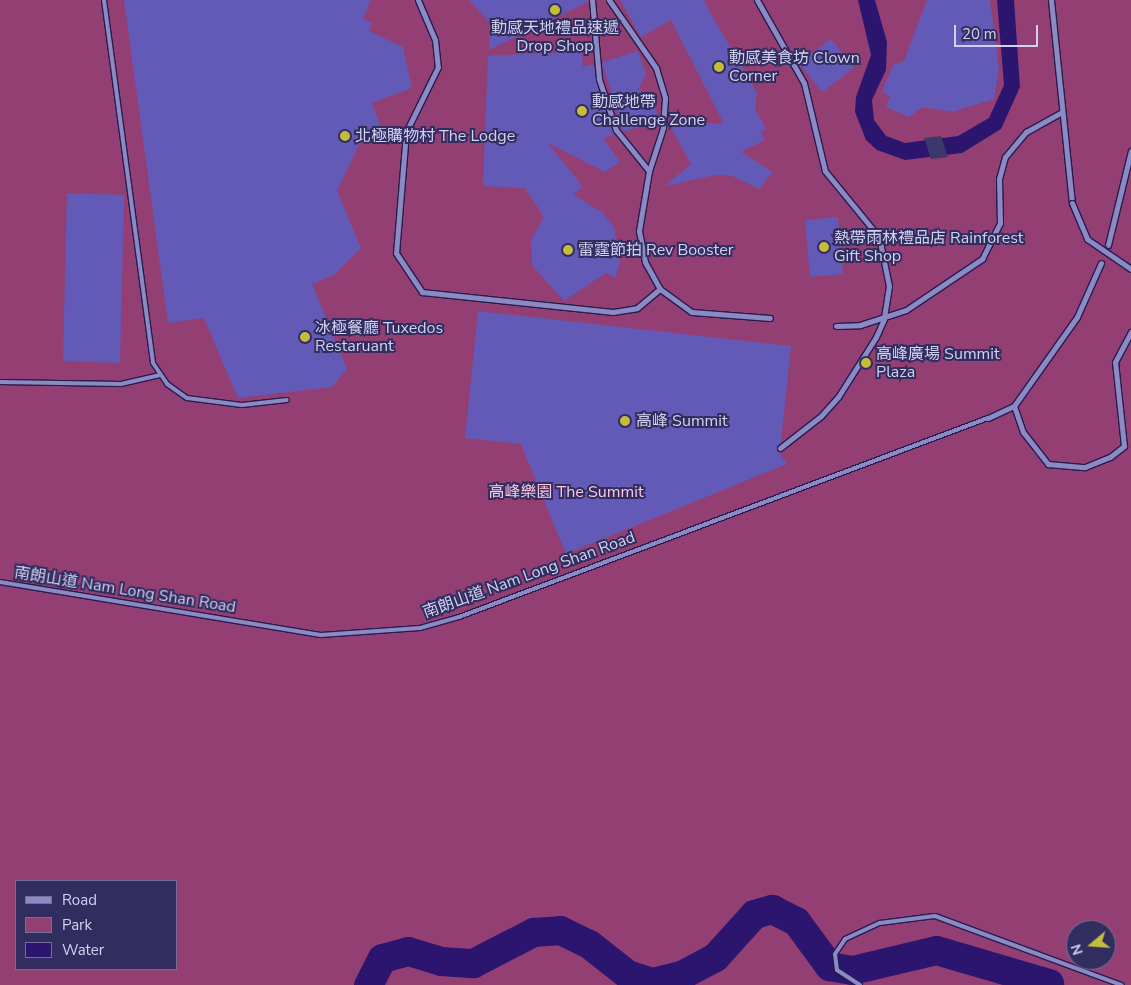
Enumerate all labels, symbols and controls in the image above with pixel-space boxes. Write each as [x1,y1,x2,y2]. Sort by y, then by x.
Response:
marker: 動感天地禮品速遞 Drop Shop [549,4,561,16]
scale bar [956,15,1040,47]
place label: 動感天地禮品速遞 Drop Shop [491,18,619,56]
text: 20 m [962,24,997,44]
place label: 動感美食坊 Clown Corner [729,48,860,86]
marker: 動感美食坊 Clown Corner [713,61,725,73]
place label: 動感地帶 Challenge Zone [592,92,705,130]
marker: 動感地帶 Challenge Zone [576,105,588,117]
place label: 北極購物村 The Lodge [355,126,515,146]
marker: 北極購物村 The Lodge [339,130,351,142]
place label: 熱帶雨林禮品店 Rainforest Gift Shop [834,228,1023,266]
place label: 雷霆節拍 Rev Booster [578,240,733,260]
marker: 熱帶雨林禮品店 Rainforest Gift Shop [818,241,830,253]
marker: 雷霆節拍 Rev Booster [562,244,574,256]
place label: 冰極餐廳 Tuxedos Restaruant [315,318,443,356]
marker: 冰極餐廳 Tuxedos Restaruant [299,331,311,343]
place label: 高峰廣場 Summit Plaza [876,344,1000,382]
marker: 高峰廣場 Summit Plaza [860,357,872,369]
place label: 高峰 Summit [636,411,728,431]
marker: 高峰 Summit [618,414,632,428]
park label: 高峰樂園 The Summit [489,482,643,502]
street label: 南朗山道 Nam Long Shan Road [420,528,638,622]
street label: 南朗山道 Nam Long Shan Road [13,563,237,617]
legend [15,880,178,970]
text: Road [62,890,97,910]
text: Park [62,915,92,935]
north arrow [1066,920,1116,970]
text: Water [62,940,104,960]
text: N [1067,942,1088,957]

